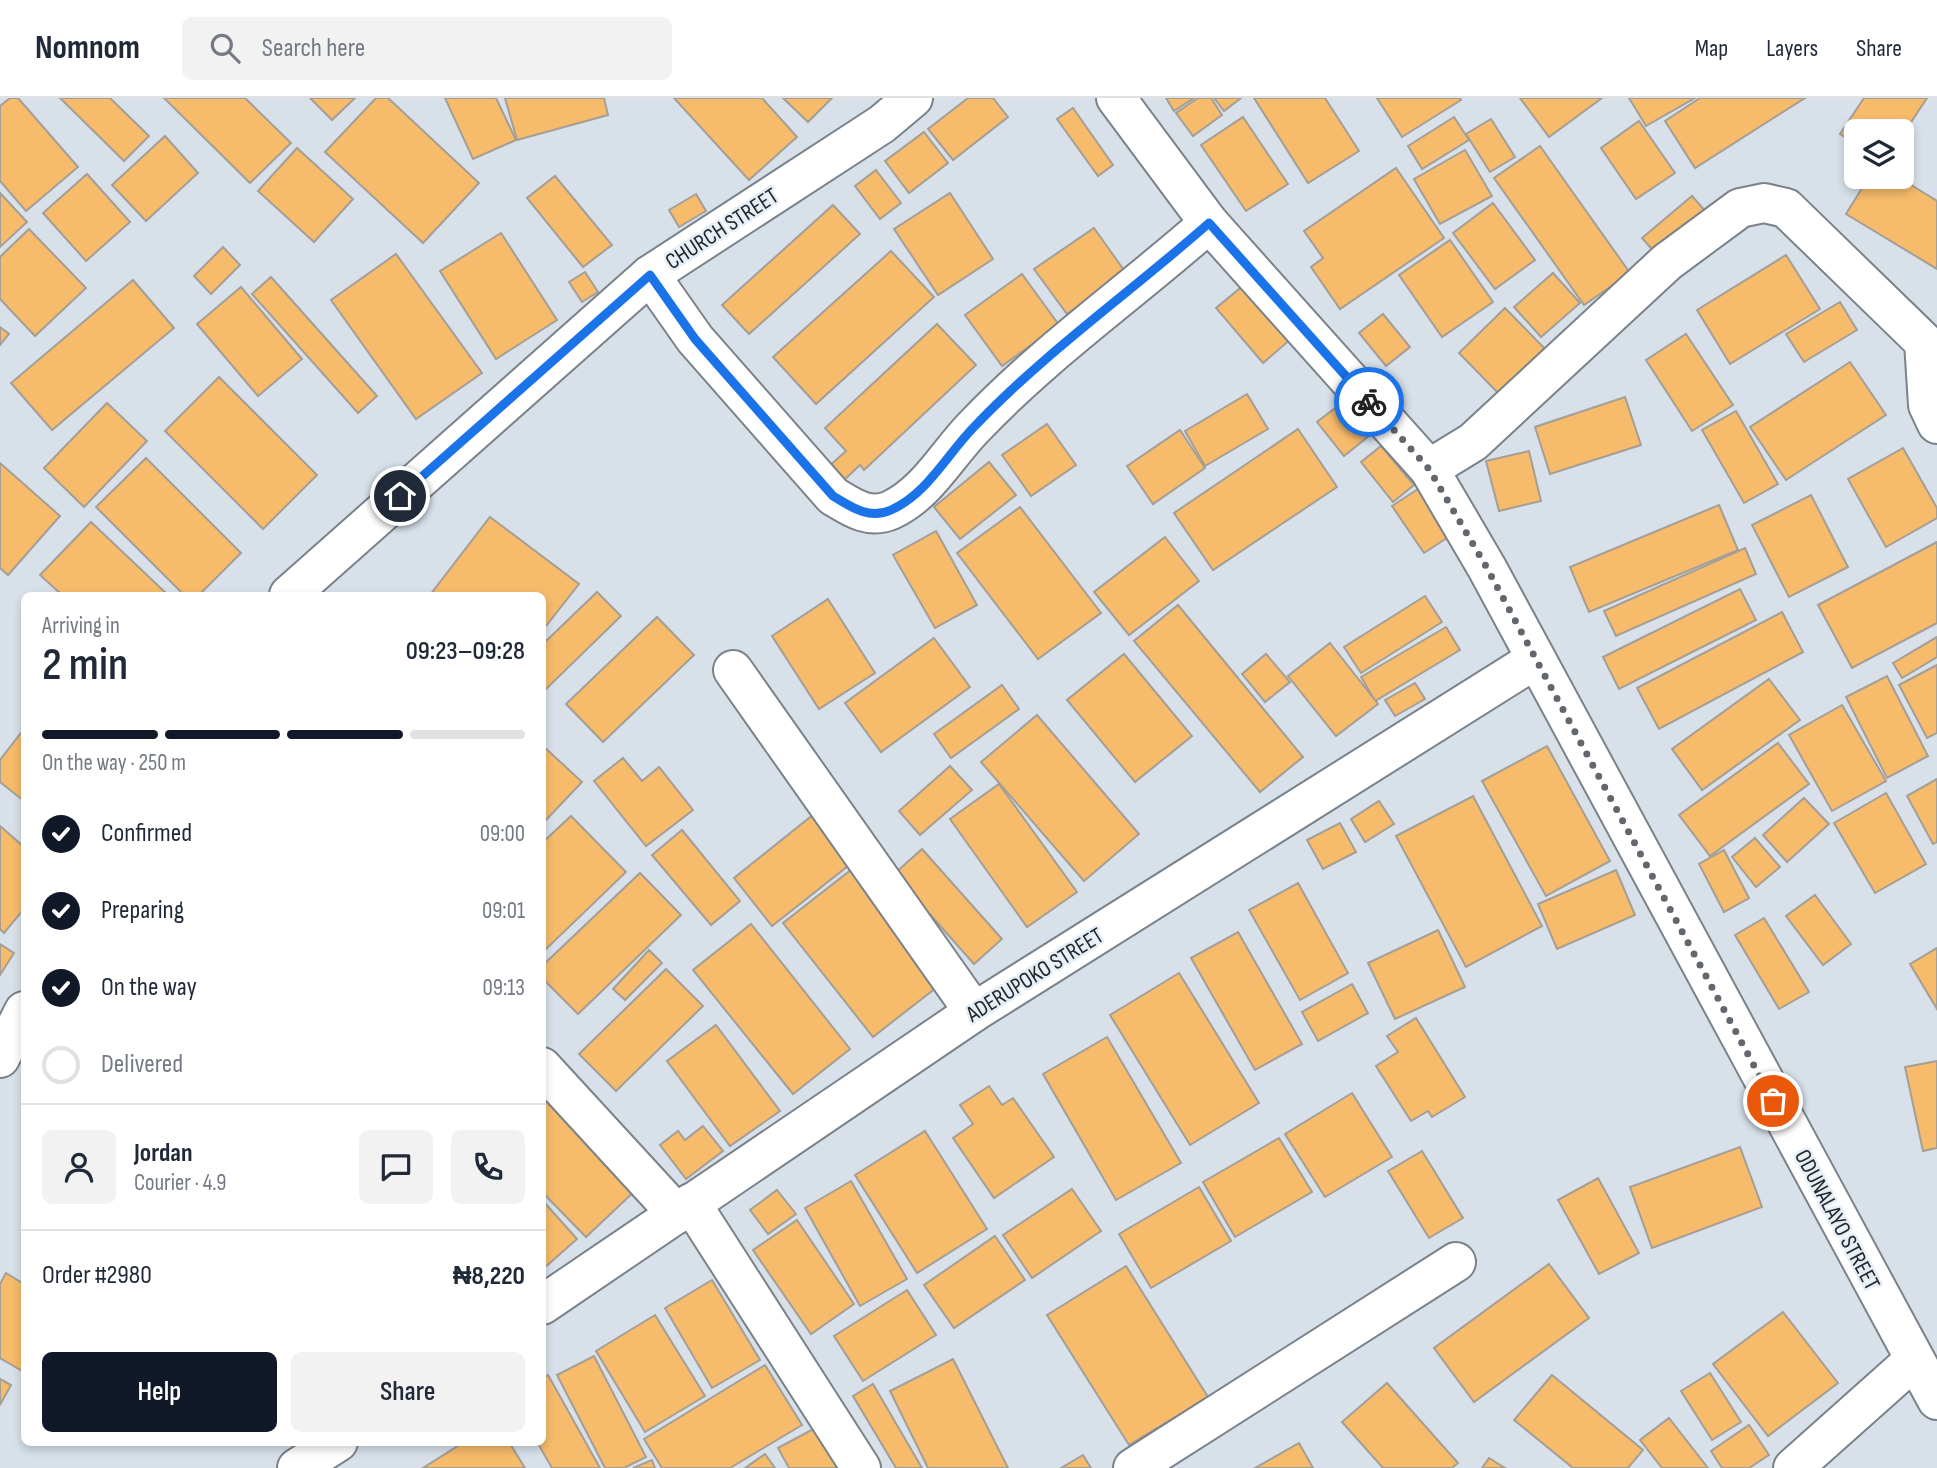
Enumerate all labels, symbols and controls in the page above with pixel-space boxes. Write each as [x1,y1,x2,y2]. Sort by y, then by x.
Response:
search box [182,17,672,80]
text: Nomnom [35,28,140,68]
icon: search [206,29,244,67]
text: Search here [262,33,365,64]
text: Map [1695,34,1728,63]
text: Layers [1766,34,1818,63]
text: Share [1856,34,1902,63]
map controls [1844,119,1914,189]
button: layers [1844,119,1914,189]
street label: CHURCH STREET [660,182,784,276]
courier [1334,367,1404,437]
icon: bike [1350,383,1388,421]
pin [370,466,430,526]
icon: home [381,477,419,515]
text: Arriving in [42,612,120,640]
text: 09:23–09:28 [406,636,525,667]
text: 2 min [42,638,128,693]
text: On the way · 250 m [42,749,186,777]
icon: check [42,815,80,853]
text: Confirmed [101,818,192,849]
text: 09:00 [480,820,525,848]
icon: check [42,892,80,930]
text: Preparing [101,895,184,926]
text: 09:01 [482,897,525,925]
street label: ADERUPOKO STREET [960,922,1109,1029]
icon: check [42,969,80,1007]
text: On the way [101,972,197,1003]
text: 09:13 [483,974,525,1002]
text: Delivered [101,1049,183,1080]
pin [1743,1071,1803,1131]
icon: bag [1754,1082,1792,1120]
button: person [42,1130,116,1204]
button: chat [359,1130,433,1204]
button: phone [451,1130,525,1204]
text: Jordan [134,1138,192,1169]
street label: ODUNALAYO STREET [1788,1145,1886,1295]
text: Courier · 4.9 [134,1169,226,1197]
text: Order #2980 [42,1260,152,1291]
text: ₦8,220 [453,1261,525,1292]
button: Help [42,1352,277,1432]
button: Share [291,1352,525,1432]

